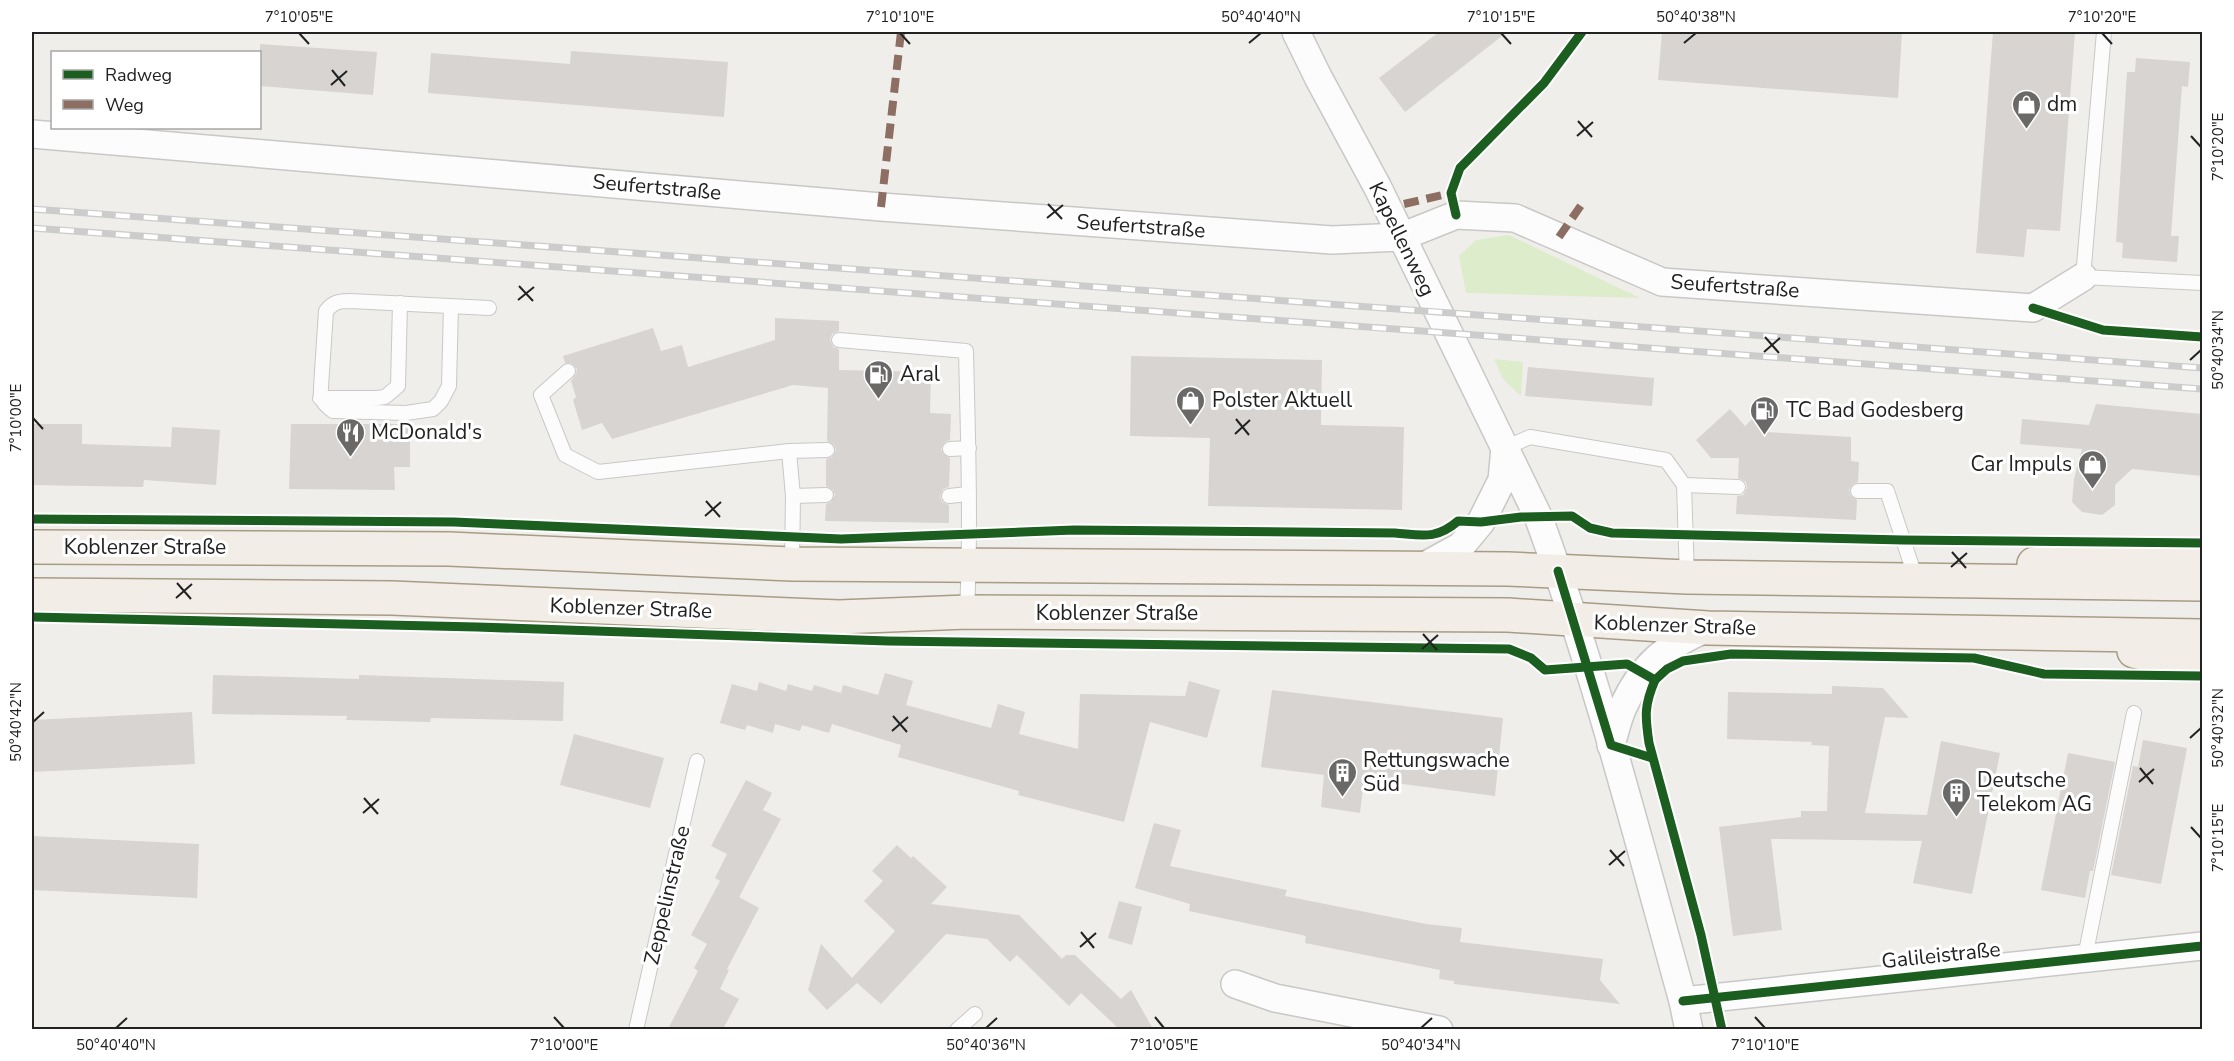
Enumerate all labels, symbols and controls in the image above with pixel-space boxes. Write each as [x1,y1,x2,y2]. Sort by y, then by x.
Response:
text: 7°10'05"E [265,7,333,27]
text: 7°10'10"E [866,7,934,27]
text: 50°40'40"N [1221,7,1301,27]
text: 7°10'15"E [1467,7,1535,27]
text: 50°40'38"N [1656,7,1736,27]
text: 7°10'20"E [2068,7,2136,27]
legend [51,51,261,129]
text: Radweg [105,63,172,87]
shop icon: dm [2010,88,2042,130]
place label: dm [2047,90,2077,118]
text: Weg [105,93,144,117]
text: 7°10'20"E [2208,113,2228,181]
street label: Seufertstraße [591,167,723,207]
street label: Kapellenweg [1362,177,1442,301]
street label: Seufertstraße [1076,208,1206,244]
street label: Seufertstraße [1670,268,1800,304]
text: 50°40'34"N [2208,310,2228,390]
fuel station icon: Aral [863,358,895,400]
place label: Aral [900,360,941,388]
text: 7°10'00"E [6,384,26,452]
shop icon: Polster Aktuell [1175,384,1207,426]
place label: Polster Aktuell [1212,386,1353,414]
fuel station icon: TC Bad Godesberg [1749,394,1781,436]
place label: TC Bad Godesberg [1786,396,1964,424]
restaurant icon: McDonald's [334,416,366,458]
place label: McDonald's [371,418,482,446]
shop icon: Car Impuls [2077,448,2109,490]
place label: Car Impuls [1971,450,2072,478]
street label: Koblenzer Straße [64,533,226,561]
street label: Koblenzer Straße [549,591,713,625]
street label: Koblenzer Straße [1036,599,1198,627]
street label: Koblenzer Straße [1593,608,1757,642]
text: 50°40'42"N [6,682,26,762]
text: 50°40'32"N [2208,688,2228,768]
place label: Rettungswache Süd [1363,746,1510,798]
building icon: Rettungswache Süd [1326,756,1358,798]
place label: Deutsche Telekom AG [1977,766,2092,818]
building icon: Deutsche Telekom AG [1940,776,1972,818]
text: 7°10'15"E [2208,804,2228,872]
street label: Zeppelinstraße [637,823,697,967]
street label: Galileistraße [1880,935,2002,975]
text: 50°40'40"N [76,1035,156,1055]
text: 7°10'00"E [530,1035,598,1055]
text: 50°40'36"N [946,1035,1026,1055]
text: 7°10'05"E [1130,1035,1198,1055]
text: 50°40'34"N [1381,1035,1461,1055]
text: 7°10'10"E [1731,1035,1799,1055]

